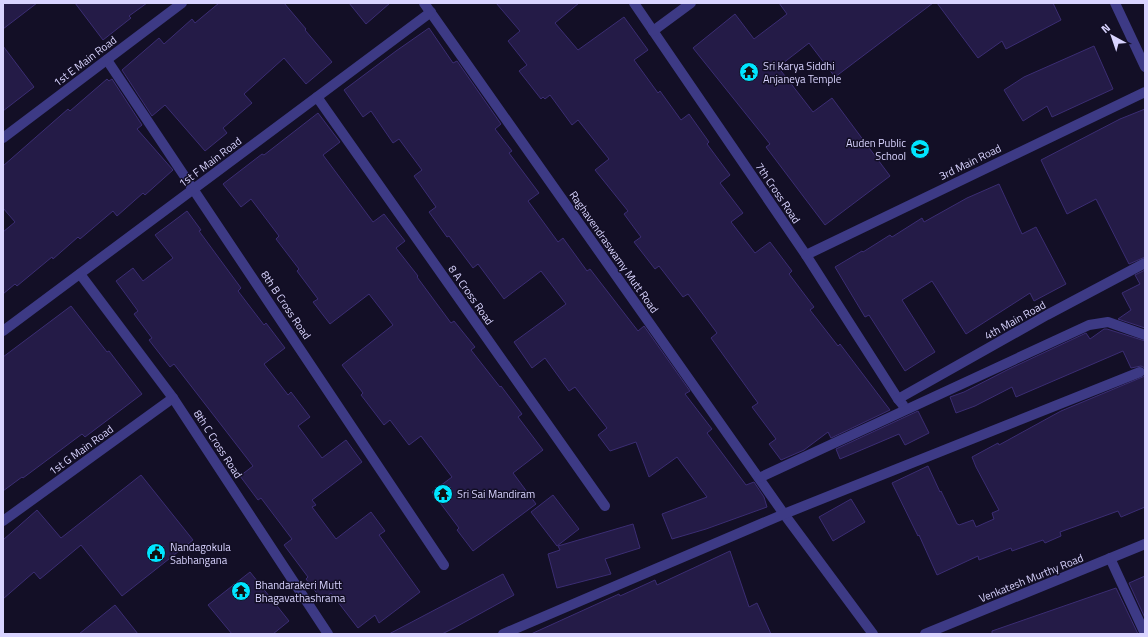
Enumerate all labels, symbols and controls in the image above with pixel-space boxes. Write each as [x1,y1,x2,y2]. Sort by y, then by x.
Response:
north arrow [1092,16,1132,56]
text: N [1098,20,1114,37]
street label: 1st E Main Road [50,32,120,90]
place label: Sri Karya Siddhi Anjaneya Temple [763,58,842,87]
temple icon: Sri Karya Siddhi Anjaneya Temple [738,61,760,83]
street label: 1st F Main Road [175,133,245,191]
place label: Auden Public School [846,135,906,164]
school or university icon: Auden Public School [909,138,931,160]
street label: 3rd Main Road [936,140,1004,184]
street label: 7th Cross Road [752,159,804,227]
street label: Raghavendraswamy Mutt Road [566,188,662,316]
street label: 8 A Cross Road [445,262,498,328]
street label: 8th B Cross Road [257,268,315,343]
street label: 4th Main Road [982,297,1049,343]
street label: 8th C Cross Road [190,407,246,481]
street label: 1st G Main Road [46,421,117,479]
temple icon: Sri Sai Mandiram [432,483,454,505]
place label: Sri Sai Mandiram [457,486,535,502]
place label: Nandagokula Sabhangana [170,539,231,568]
public building icon: Nandagokula Sabhangana [145,542,167,564]
street label: Venkatesh Murthy Road [976,550,1086,606]
place label: Bhandarakeri Mutt Bhagavathashrama [255,577,346,606]
temple icon: Bhandarakeri Mutt Bhagavathashrama [230,580,252,602]

